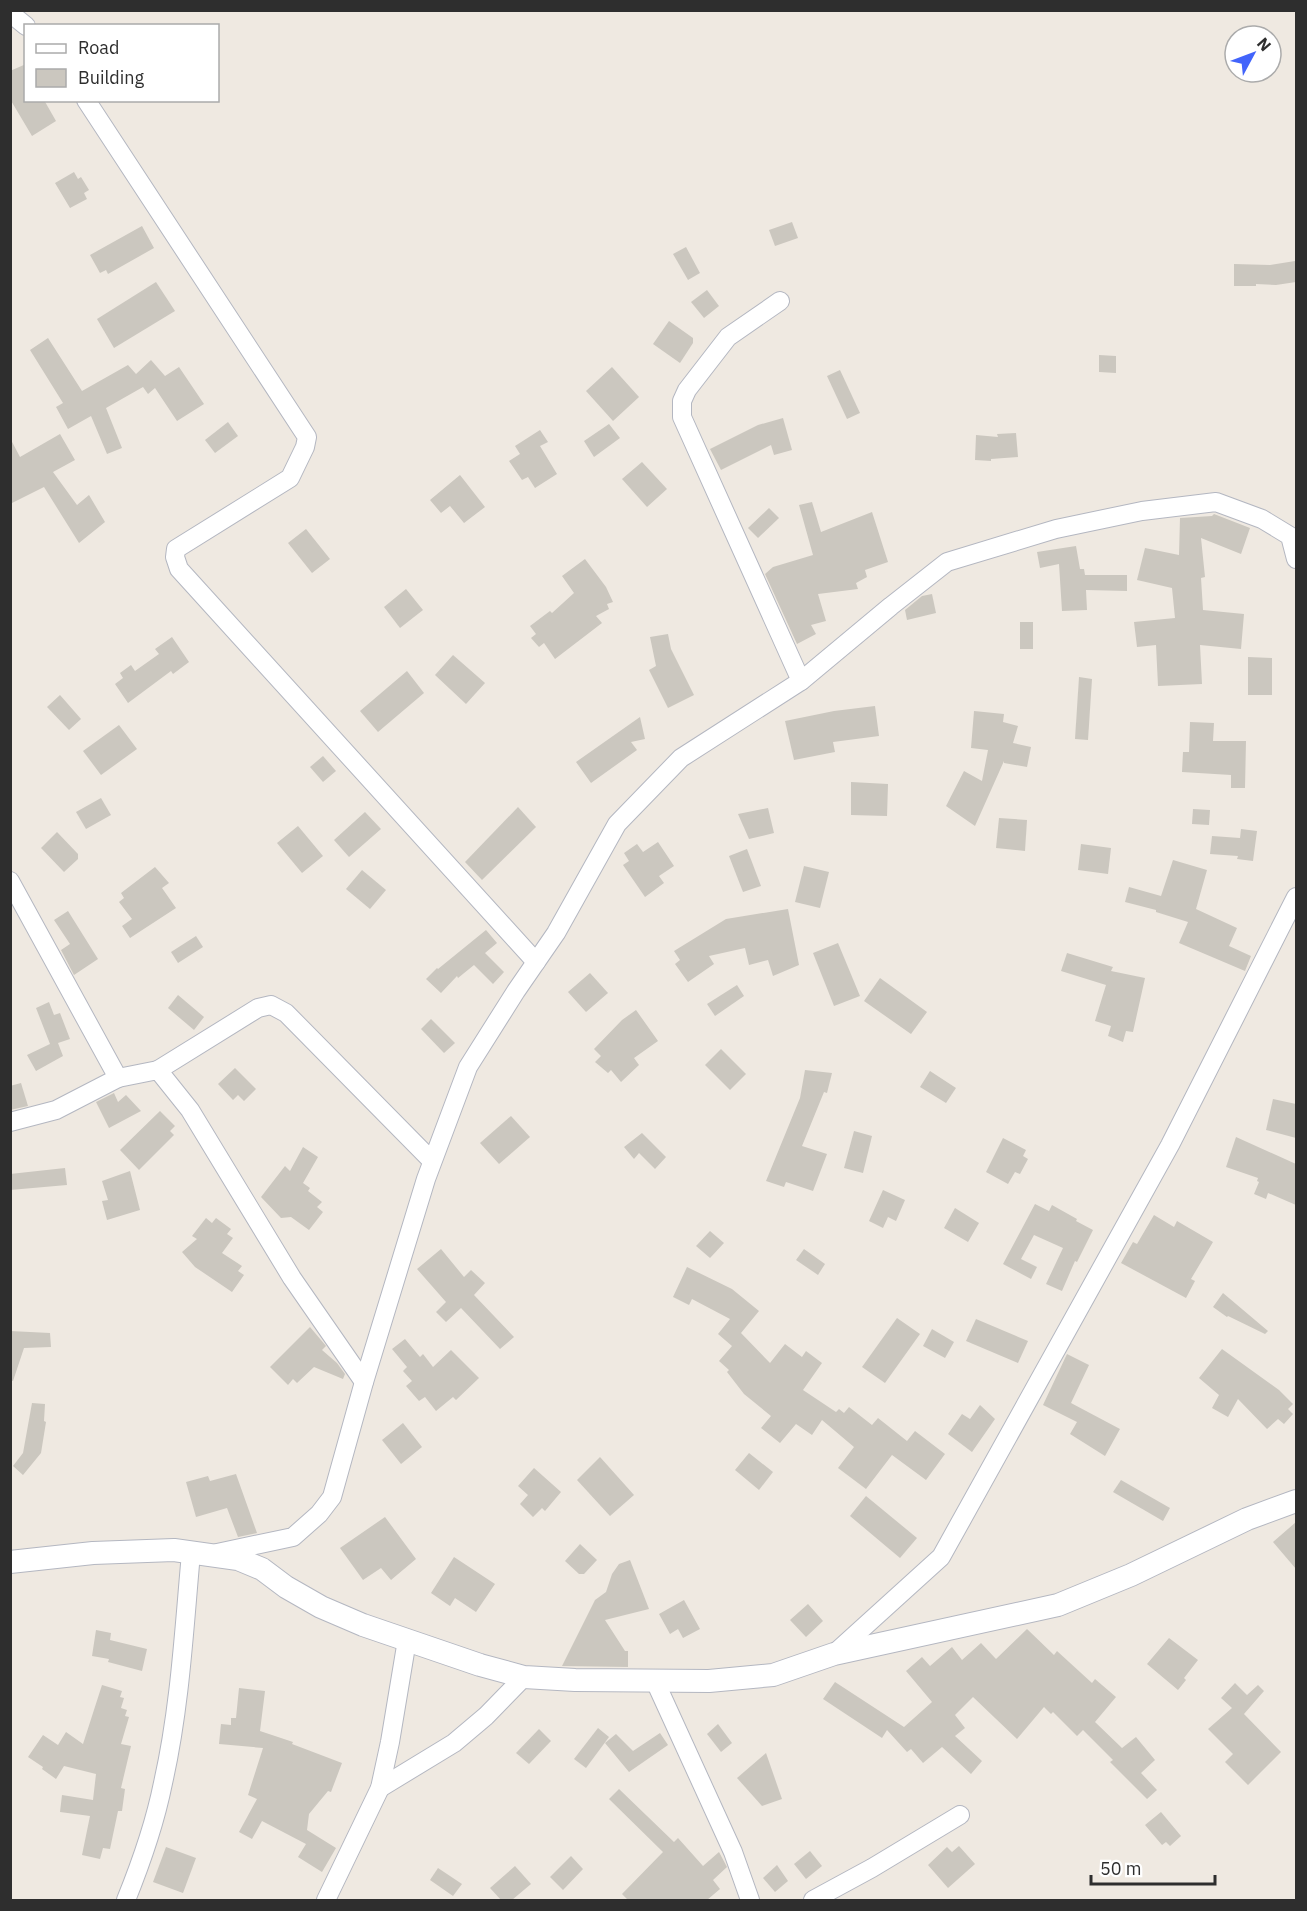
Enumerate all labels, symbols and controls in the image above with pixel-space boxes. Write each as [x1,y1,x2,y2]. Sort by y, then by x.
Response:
legend [24,24,219,102]
north arrow [1223,24,1283,84]
text: N [1253,33,1276,55]
text: Road [78,36,119,59]
text: Building [78,66,145,89]
scale bar [1091,1848,1216,1886]
text: 50 m [1100,1857,1142,1880]

